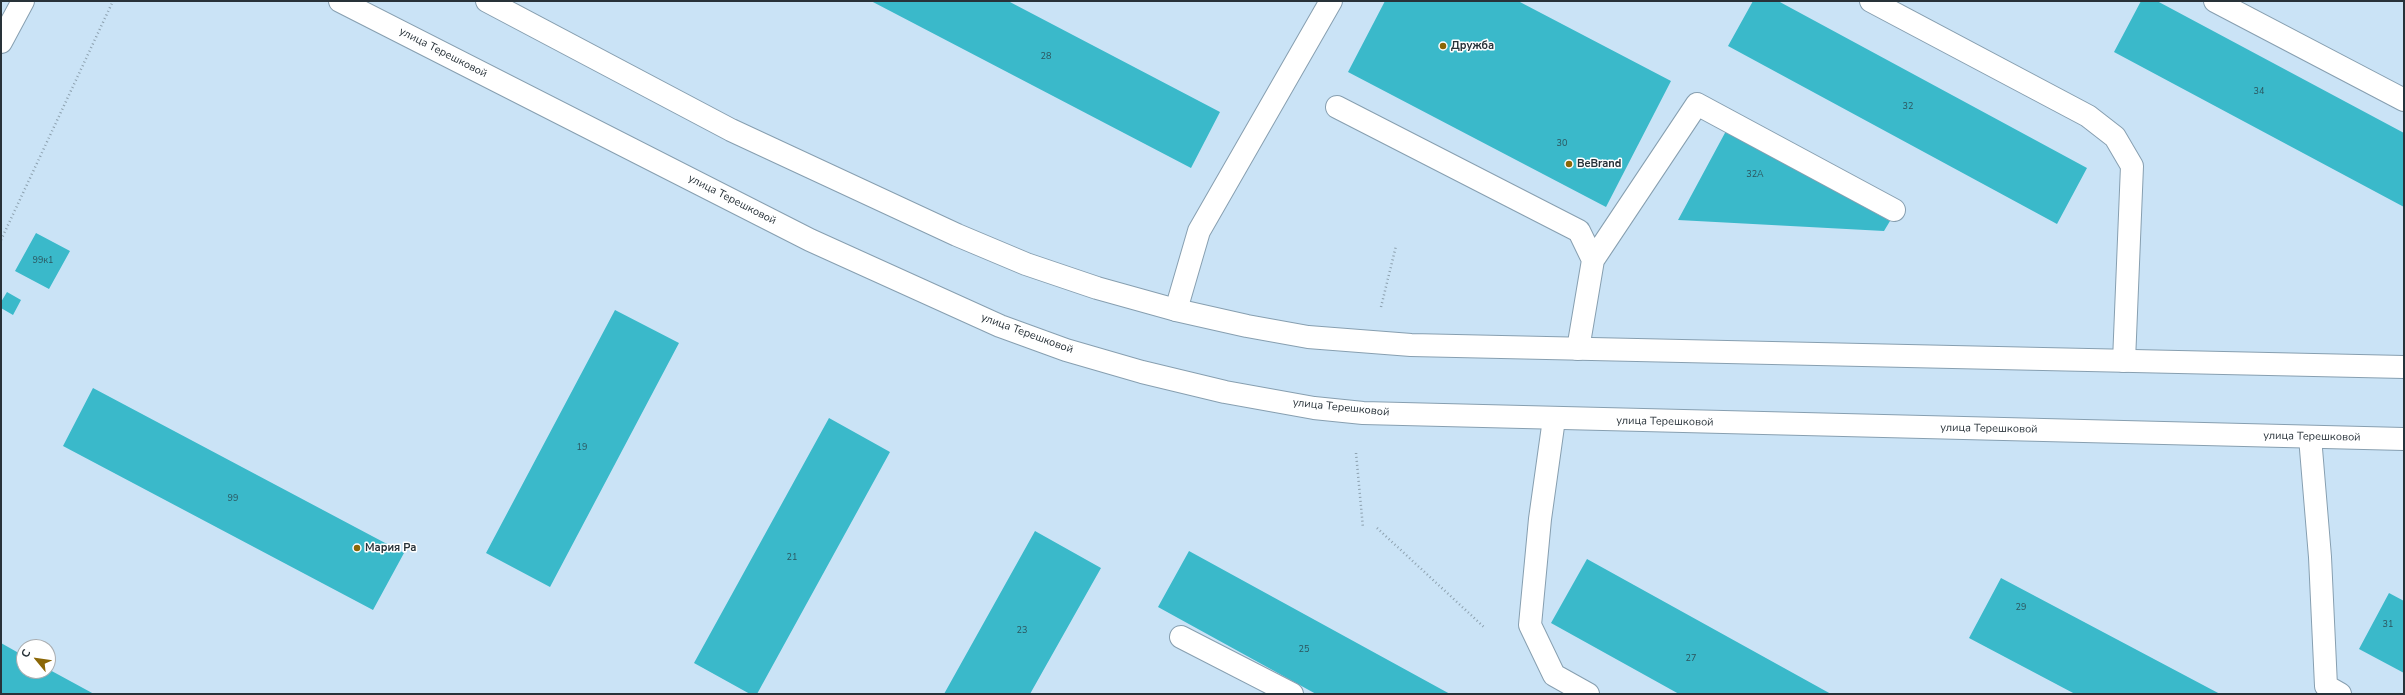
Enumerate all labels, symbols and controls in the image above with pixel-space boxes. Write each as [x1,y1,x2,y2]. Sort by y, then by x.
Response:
street label: улица Терешковой [397,25,489,81]
place label: Дружба [1451,39,1494,53]
marker: Дружба [1438,41,1448,51]
house number: 28 [1041,52,1051,62]
house number: 34 [2254,87,2264,97]
house number: 32 [1903,102,1913,112]
house number: 30 [1557,139,1567,149]
place label: BeBrand [1577,157,1621,171]
marker: BeBrand [1564,159,1574,169]
house number: 32А [1746,170,1764,180]
street label: улица Терешковой [686,172,778,228]
house number: 99к1 [33,256,53,266]
street label: улица Терешковой [979,311,1075,357]
street label: улица Терешковой [1292,396,1390,420]
street label: улица Терешковой [1616,415,1714,429]
street label: улица Терешковой [1940,422,2038,436]
street label: улица Терешковой [2263,430,2361,444]
house number: 19 [577,443,587,453]
house number: 99 [228,494,238,504]
place label: Мария Ра [365,541,416,555]
marker: Мария Ра [352,543,362,553]
house number: 21 [787,553,797,563]
house number: 29 [2016,603,2026,613]
house number: 31 [2383,620,2393,630]
house number: 23 [1017,626,1027,636]
north arrow [16,639,56,679]
house number: 25 [1299,645,1309,655]
text: С [18,647,34,660]
house number: 27 [1686,654,1696,664]

